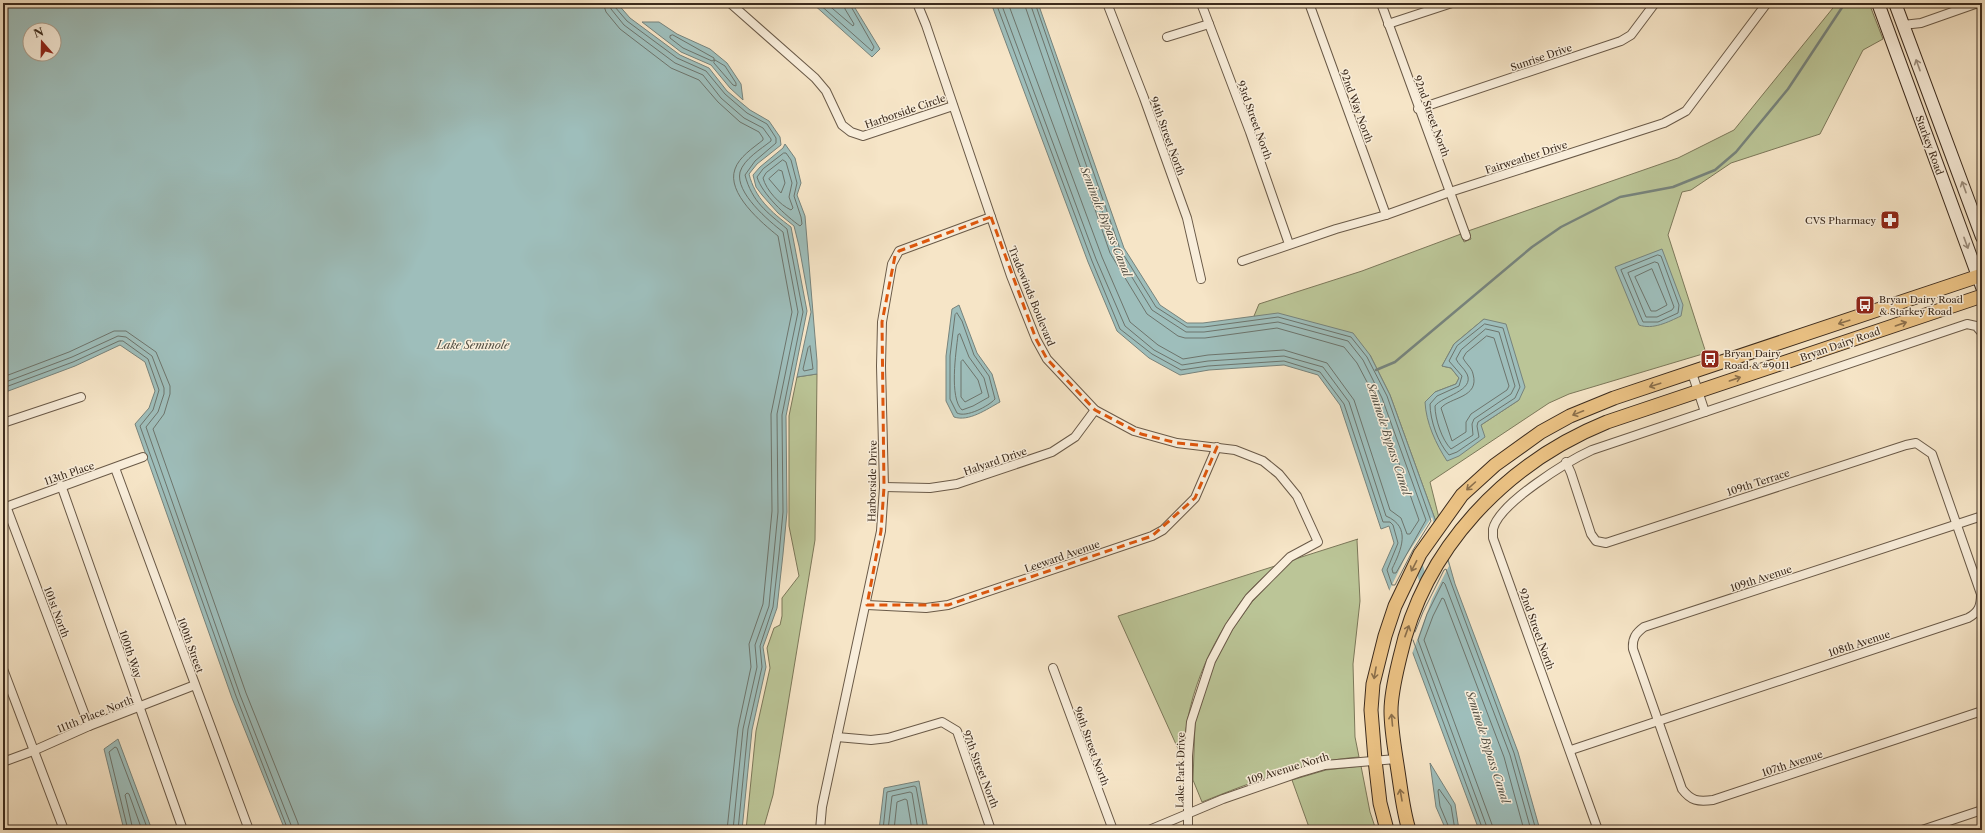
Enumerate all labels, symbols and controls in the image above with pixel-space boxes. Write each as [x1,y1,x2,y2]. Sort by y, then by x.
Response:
north arrow [22,22,62,62]
text: N [32,24,46,41]
street label: Sunrise Drive [1509,41,1574,74]
one-way arrow [1914,59,1922,71]
street label: 92nd Way North [1337,68,1376,145]
street label: 92nd Street North [1411,74,1453,159]
street label: 93rd Street North [1234,79,1275,162]
street label: Harborside Circle [863,91,948,131]
street label: 94th Street North [1147,95,1188,178]
street label: Starkey Road [1913,114,1946,177]
street label: Fairweather Drive [1483,138,1569,177]
water label: Seminole Bypass Canal [1077,164,1135,280]
one-way arrow [1959,181,1967,193]
pharmacy icon: CVS Pharmacy [1879,209,1901,231]
place label: CVS Pharmacy [1805,214,1876,227]
one-way arrow [1963,237,1971,249]
street label: Tradewinds Boulevard [1006,244,1058,348]
place label: Bryan Dairy Road & Starkey Road [1879,293,1963,318]
bus stop icon: Bryan Dairy Road & Starkey Road [1854,294,1876,316]
one-way arrow [1838,319,1851,326]
one-way arrow [1895,319,1907,327]
street label: Bryan Dairy Road [1798,325,1882,364]
water label: Lake Seminole [436,338,510,352]
place label: Bryan Dairy Road & #9011 [1724,347,1790,372]
bus stop icon: Bryan Dairy Road & #9011 [1699,348,1721,370]
one-way arrow [1729,375,1741,383]
water label: Seminole Bypass Canal [1364,380,1414,498]
one-way arrow [1649,382,1662,389]
one-way arrow [1573,410,1585,417]
street label: Harborside Drive [865,439,880,522]
street label: Halyard Drive [962,444,1029,478]
street label: 113th Place [42,459,96,488]
street label: 109th Terrace [1725,466,1792,499]
one-way arrow [1466,482,1477,491]
street label: Leeward Avenue [1023,537,1102,575]
one-way arrow [1410,559,1418,571]
street label: 109th Avenue [1729,562,1794,595]
street label: 101st North [41,585,72,640]
street label: 92nd Street North [1516,587,1558,672]
street label: 100th Street [175,616,207,675]
one-way arrow [1403,625,1411,637]
street label: 108th Avenue [1827,627,1892,660]
street label: 100th Way [116,629,145,680]
one-way arrow [1371,667,1379,680]
water label: Seminole Bypass Canal [1463,688,1513,806]
street label: 111th Place North [55,693,136,736]
street label: 96th Street North [1071,705,1112,788]
one-way arrow [1389,714,1396,727]
street label: 97th Street North [960,728,1002,811]
street label: Lake Park Drive [1173,732,1188,808]
street label: 107th Avenue [1760,747,1825,779]
street label: 109 Avenue North [1246,750,1331,787]
one-way arrow [1397,789,1405,802]

